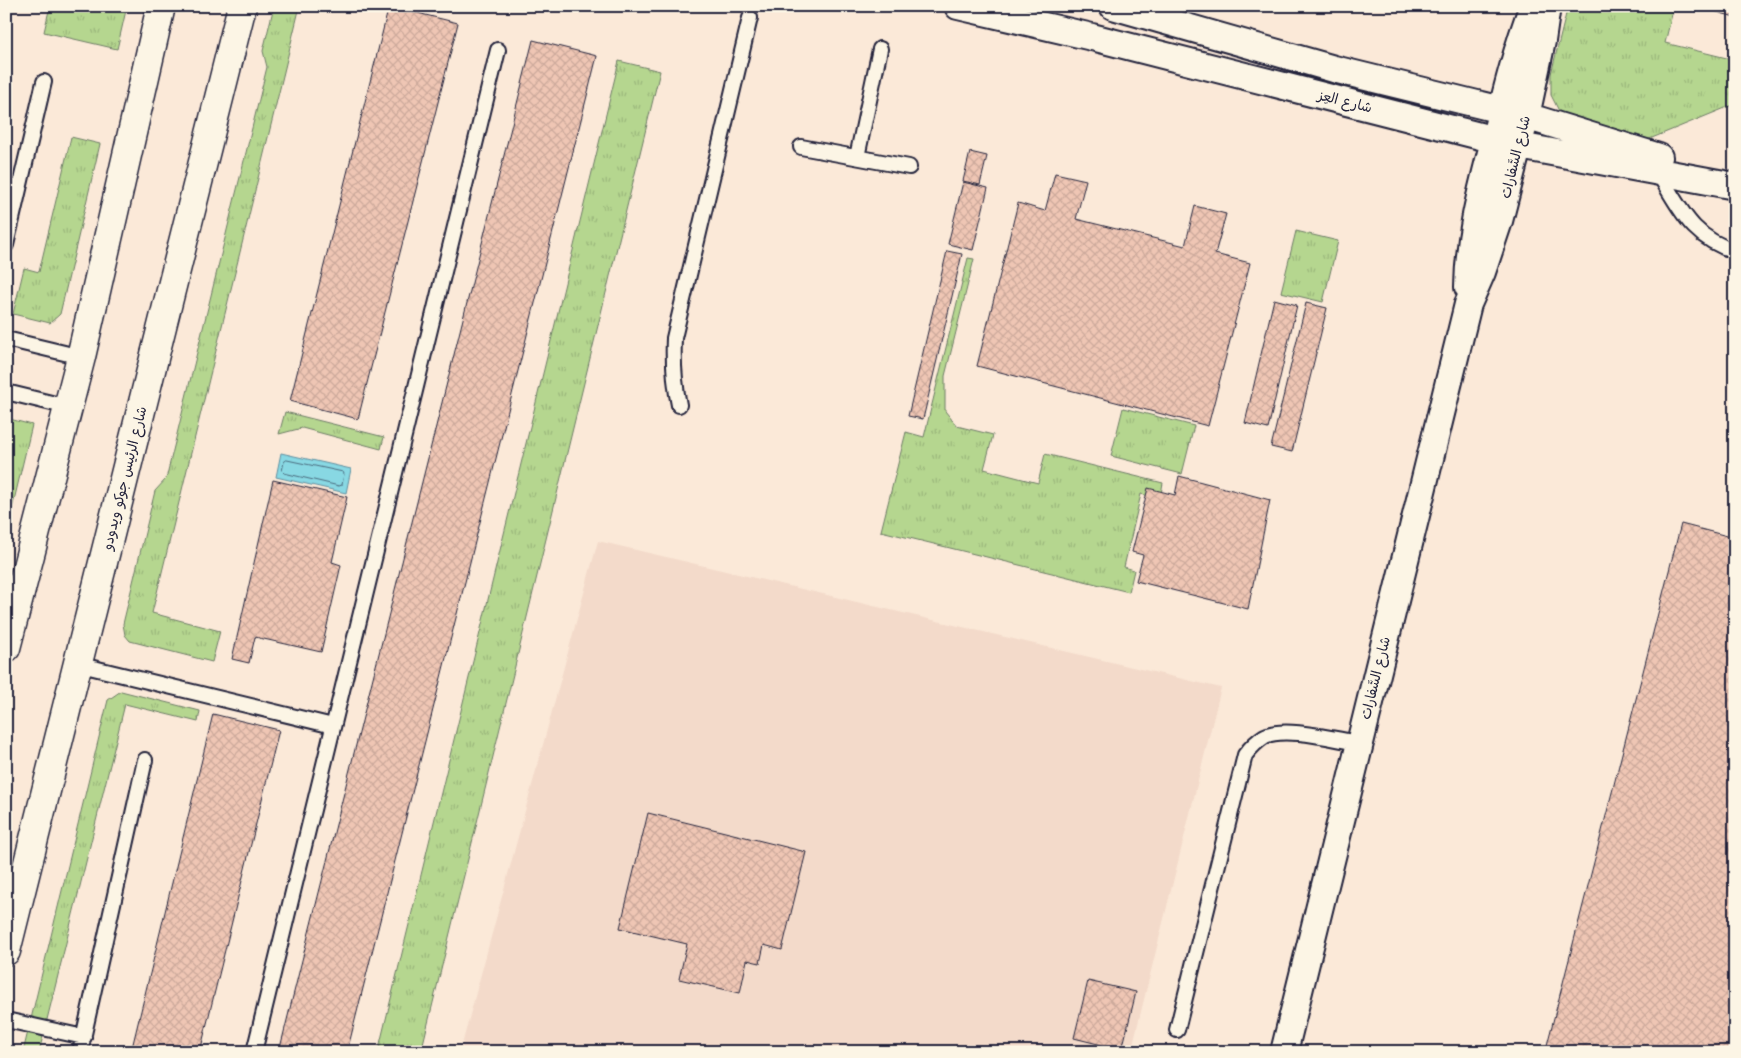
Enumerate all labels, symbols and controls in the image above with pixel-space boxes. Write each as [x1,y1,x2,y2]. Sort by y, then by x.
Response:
street label: شارع العِز [1315,83,1375,117]
street label: شارع السَّفارات [1494,113,1535,201]
street label: شارع الرئيس جوكو ويدودو [95,404,152,553]
street label: شارع السَّفارات [1354,634,1395,722]

